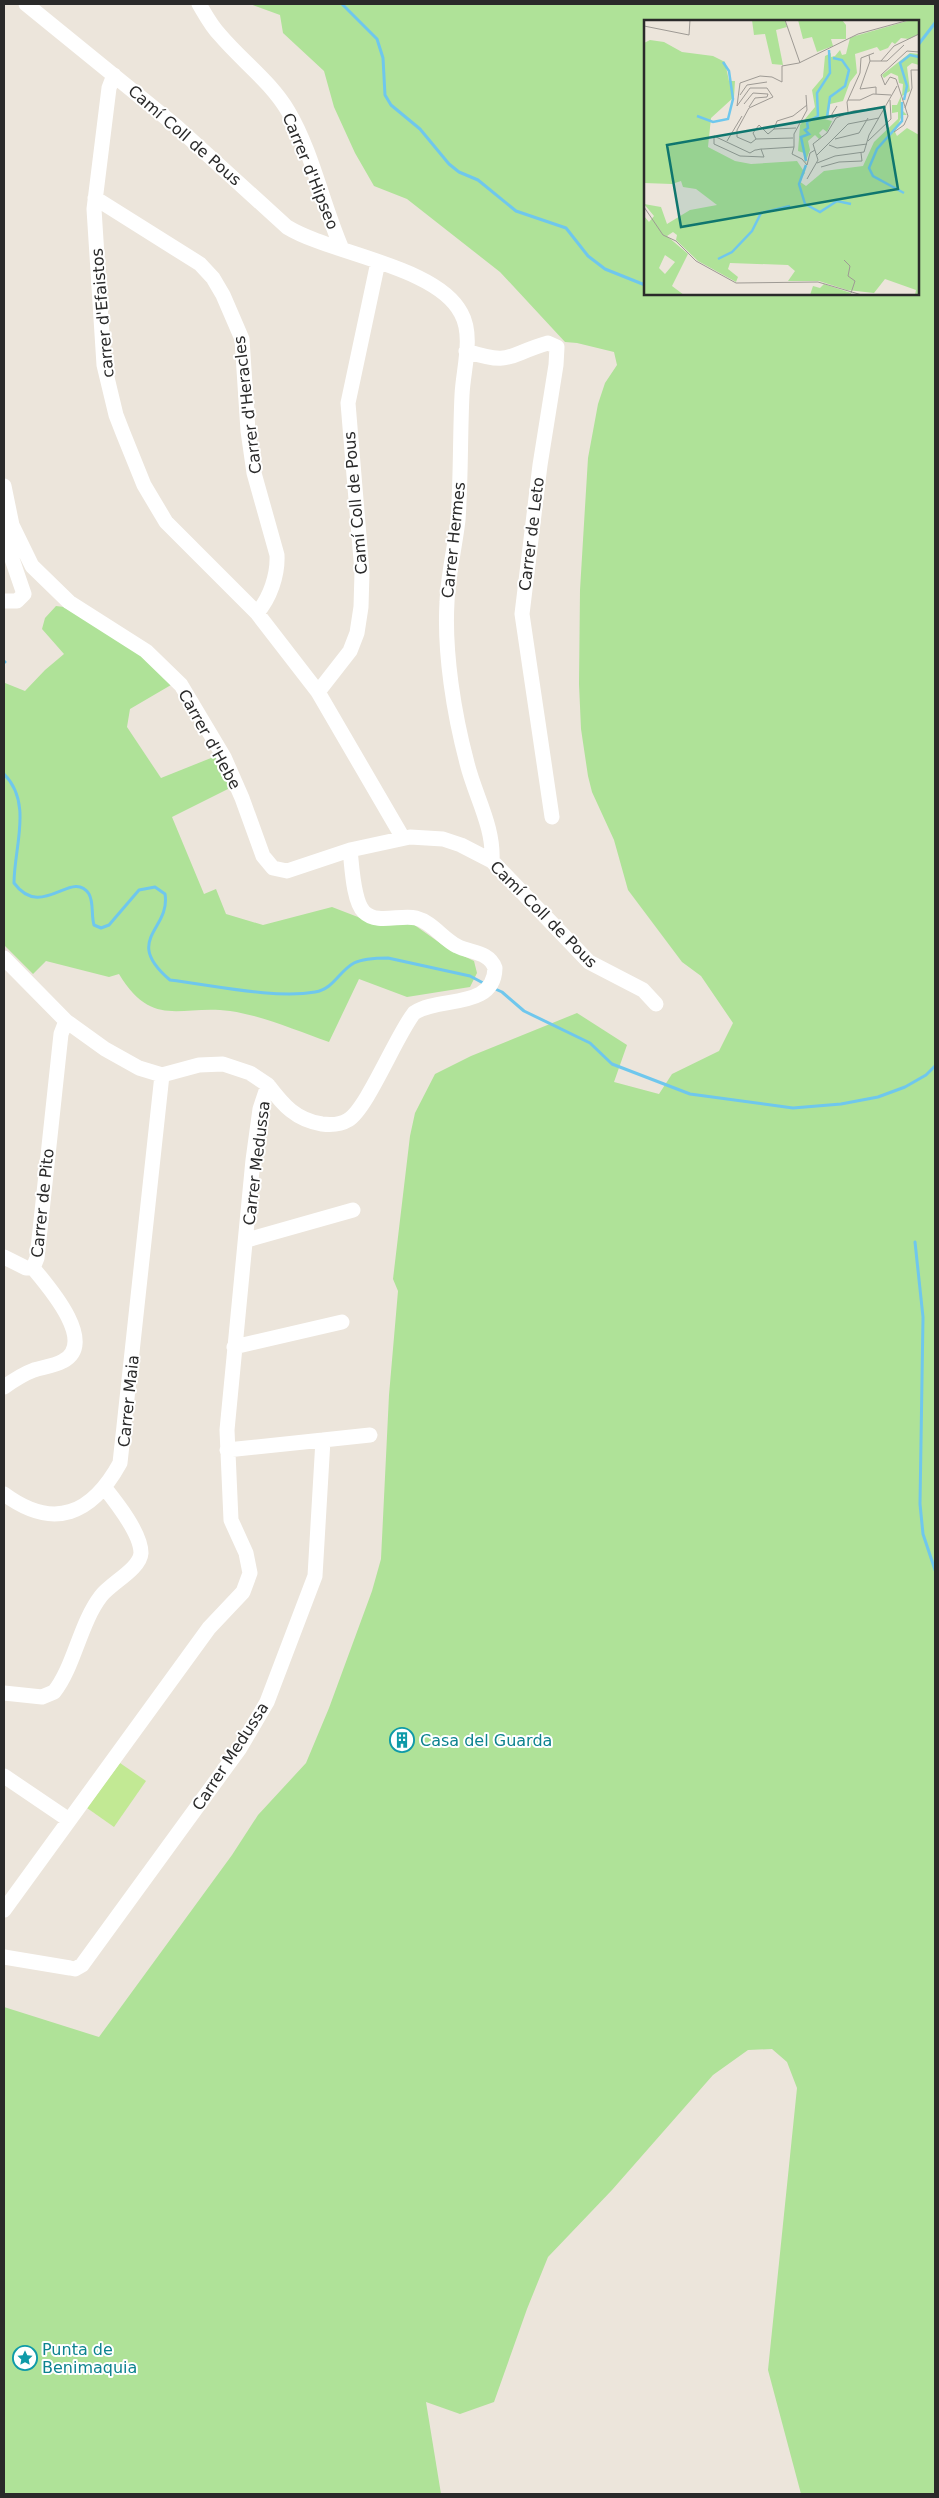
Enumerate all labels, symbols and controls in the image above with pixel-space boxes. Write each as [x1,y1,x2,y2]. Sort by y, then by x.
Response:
inset map [644,20,919,295]
street label: Camí Coll de Pous [124,81,245,190]
street label: Carrer d'Hipseo [278,110,343,232]
street label: carrer d'Efaistos [87,247,118,378]
street label: Carrer d'Heracles [230,335,265,475]
street label: Camí Coll de Pous [340,431,371,575]
street label: Carrer de Leto [515,476,548,592]
street label: Carrer Hermes [438,481,469,599]
street label: Carrer d'Hebe [174,686,245,793]
street label: Camí Coll de Pous [486,857,601,972]
street label: Carrer Medussa [239,1100,274,1226]
street label: Carrer de Pito [27,1147,58,1259]
street label: Carrer Maia [114,1354,143,1448]
street label: Carrer Medussa [188,1698,273,1814]
building icon: Casa del Guarda [389,1727,415,1753]
place label: Casa del Guarda [420,1731,552,1750]
place label: Punta de Benimaquia [42,2340,137,2377]
place icon: Punta de Benimaquia [12,2345,38,2371]

